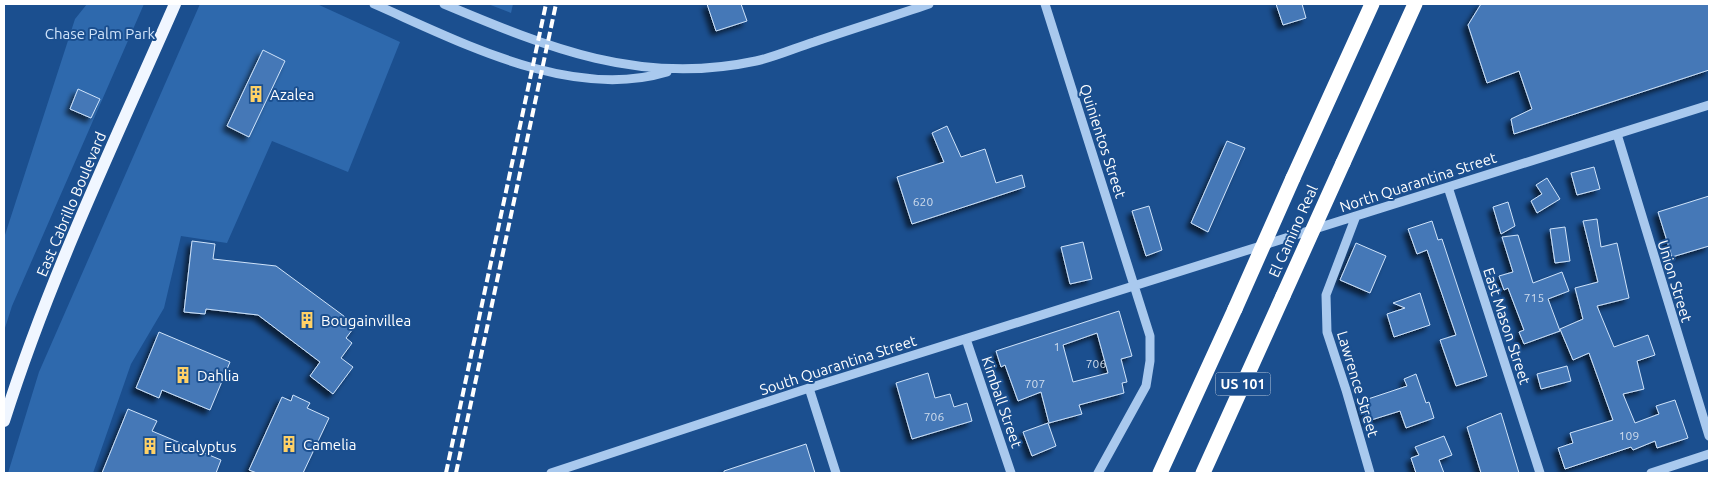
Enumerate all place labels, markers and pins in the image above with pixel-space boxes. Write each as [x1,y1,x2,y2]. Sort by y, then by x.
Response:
building icon: Azalea [246,84,266,104]
place label: Azalea [270,86,314,103]
building icon: Bougainvillea [297,310,317,330]
place label: Bougainvillea [321,312,411,329]
building icon: Dahlia [173,365,193,385]
place label: Dahlia [197,367,239,384]
building icon: Camelia [279,434,299,454]
building icon: Eucalyptus [140,436,160,456]
place label: Camelia [303,436,356,453]
place label: Eucalyptus [164,438,236,455]

